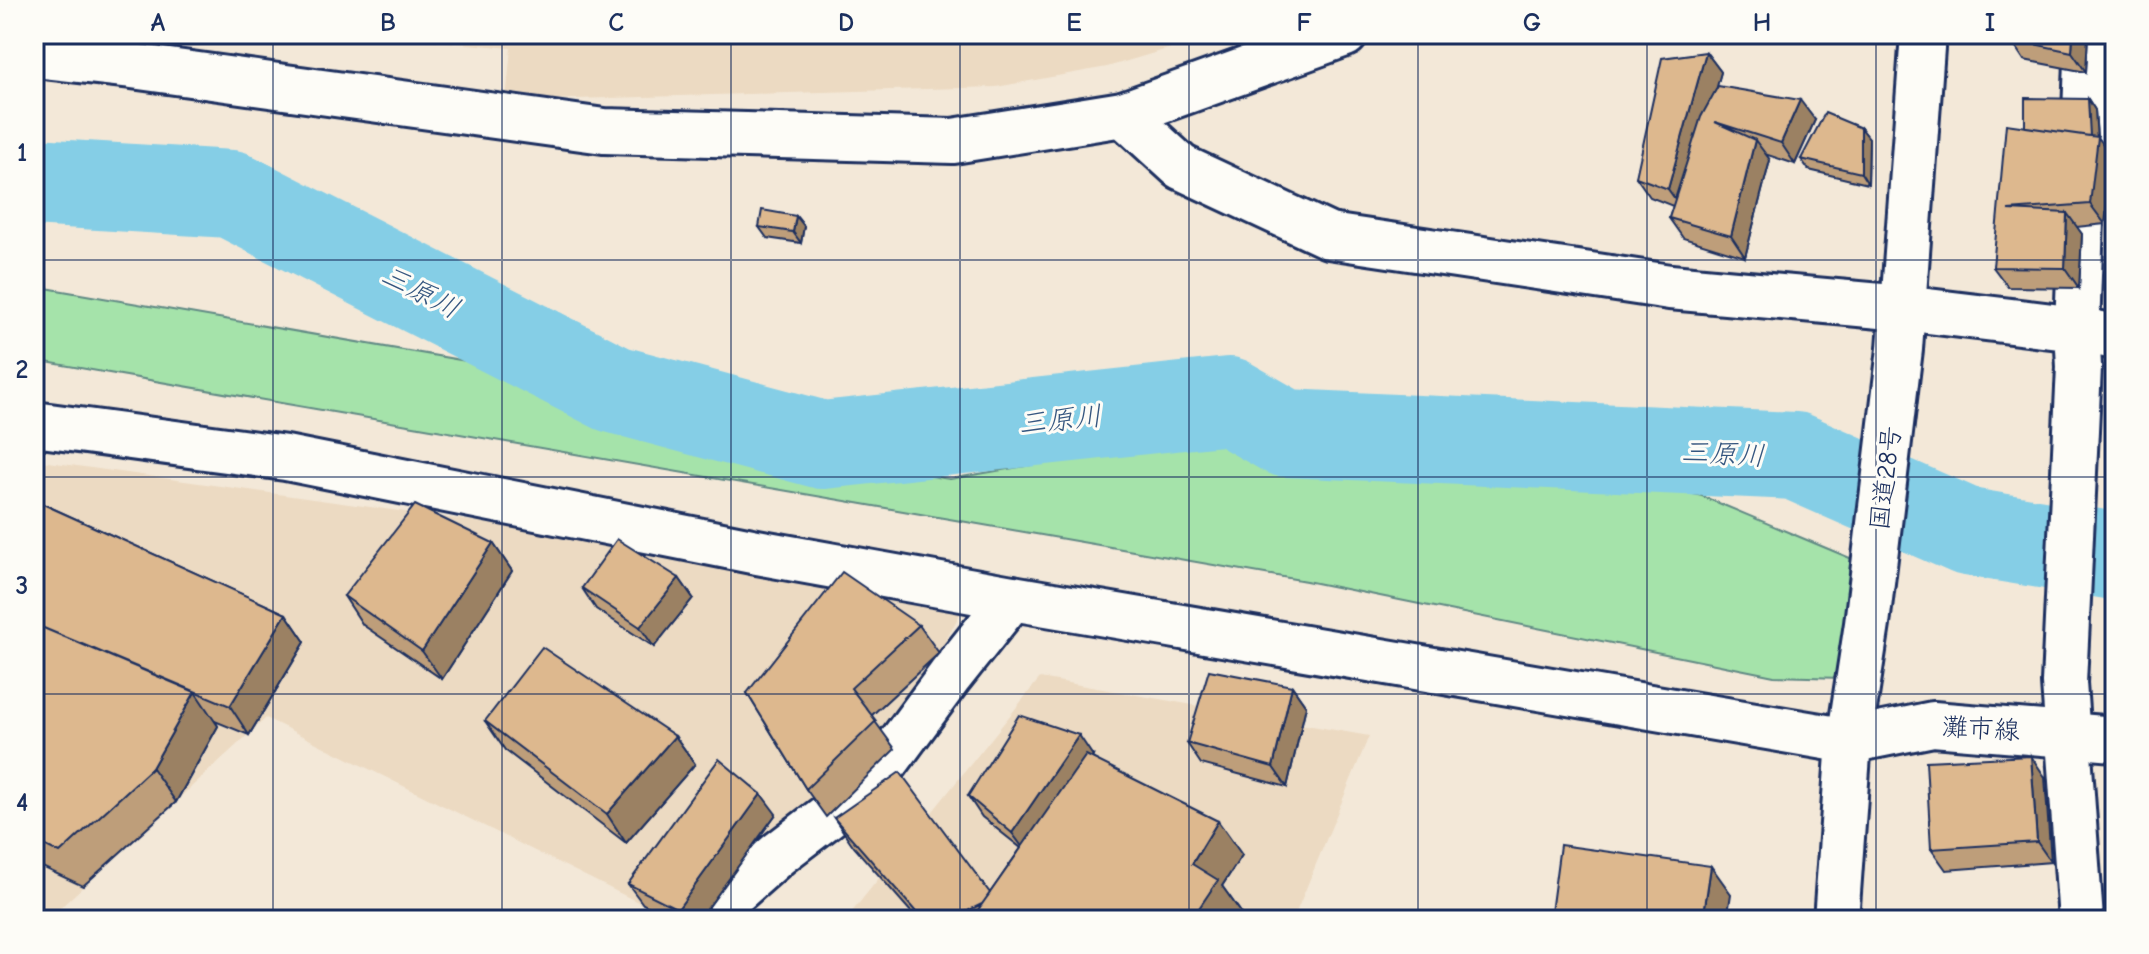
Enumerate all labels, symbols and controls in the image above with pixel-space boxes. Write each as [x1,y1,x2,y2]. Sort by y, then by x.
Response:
text: A [151,8,166,38]
text: B [380,8,396,38]
text: C [608,8,624,38]
text: D [838,8,854,38]
text: E [1066,8,1082,38]
text: F [1296,8,1312,38]
text: G [1523,8,1541,38]
text: H [1753,8,1771,38]
text: I [1985,8,1995,38]
text: 1 [17,138,27,168]
water label: 三原川 [376,259,465,325]
text: 2 [16,355,28,385]
water label: 三原川 [1017,400,1104,440]
street label: 国道28号 [1865,424,1907,532]
water label: 三原川 [1680,436,1766,472]
text: 3 [16,571,28,601]
street label: 灘市線 [1941,712,2021,746]
text: 4 [16,788,28,818]

